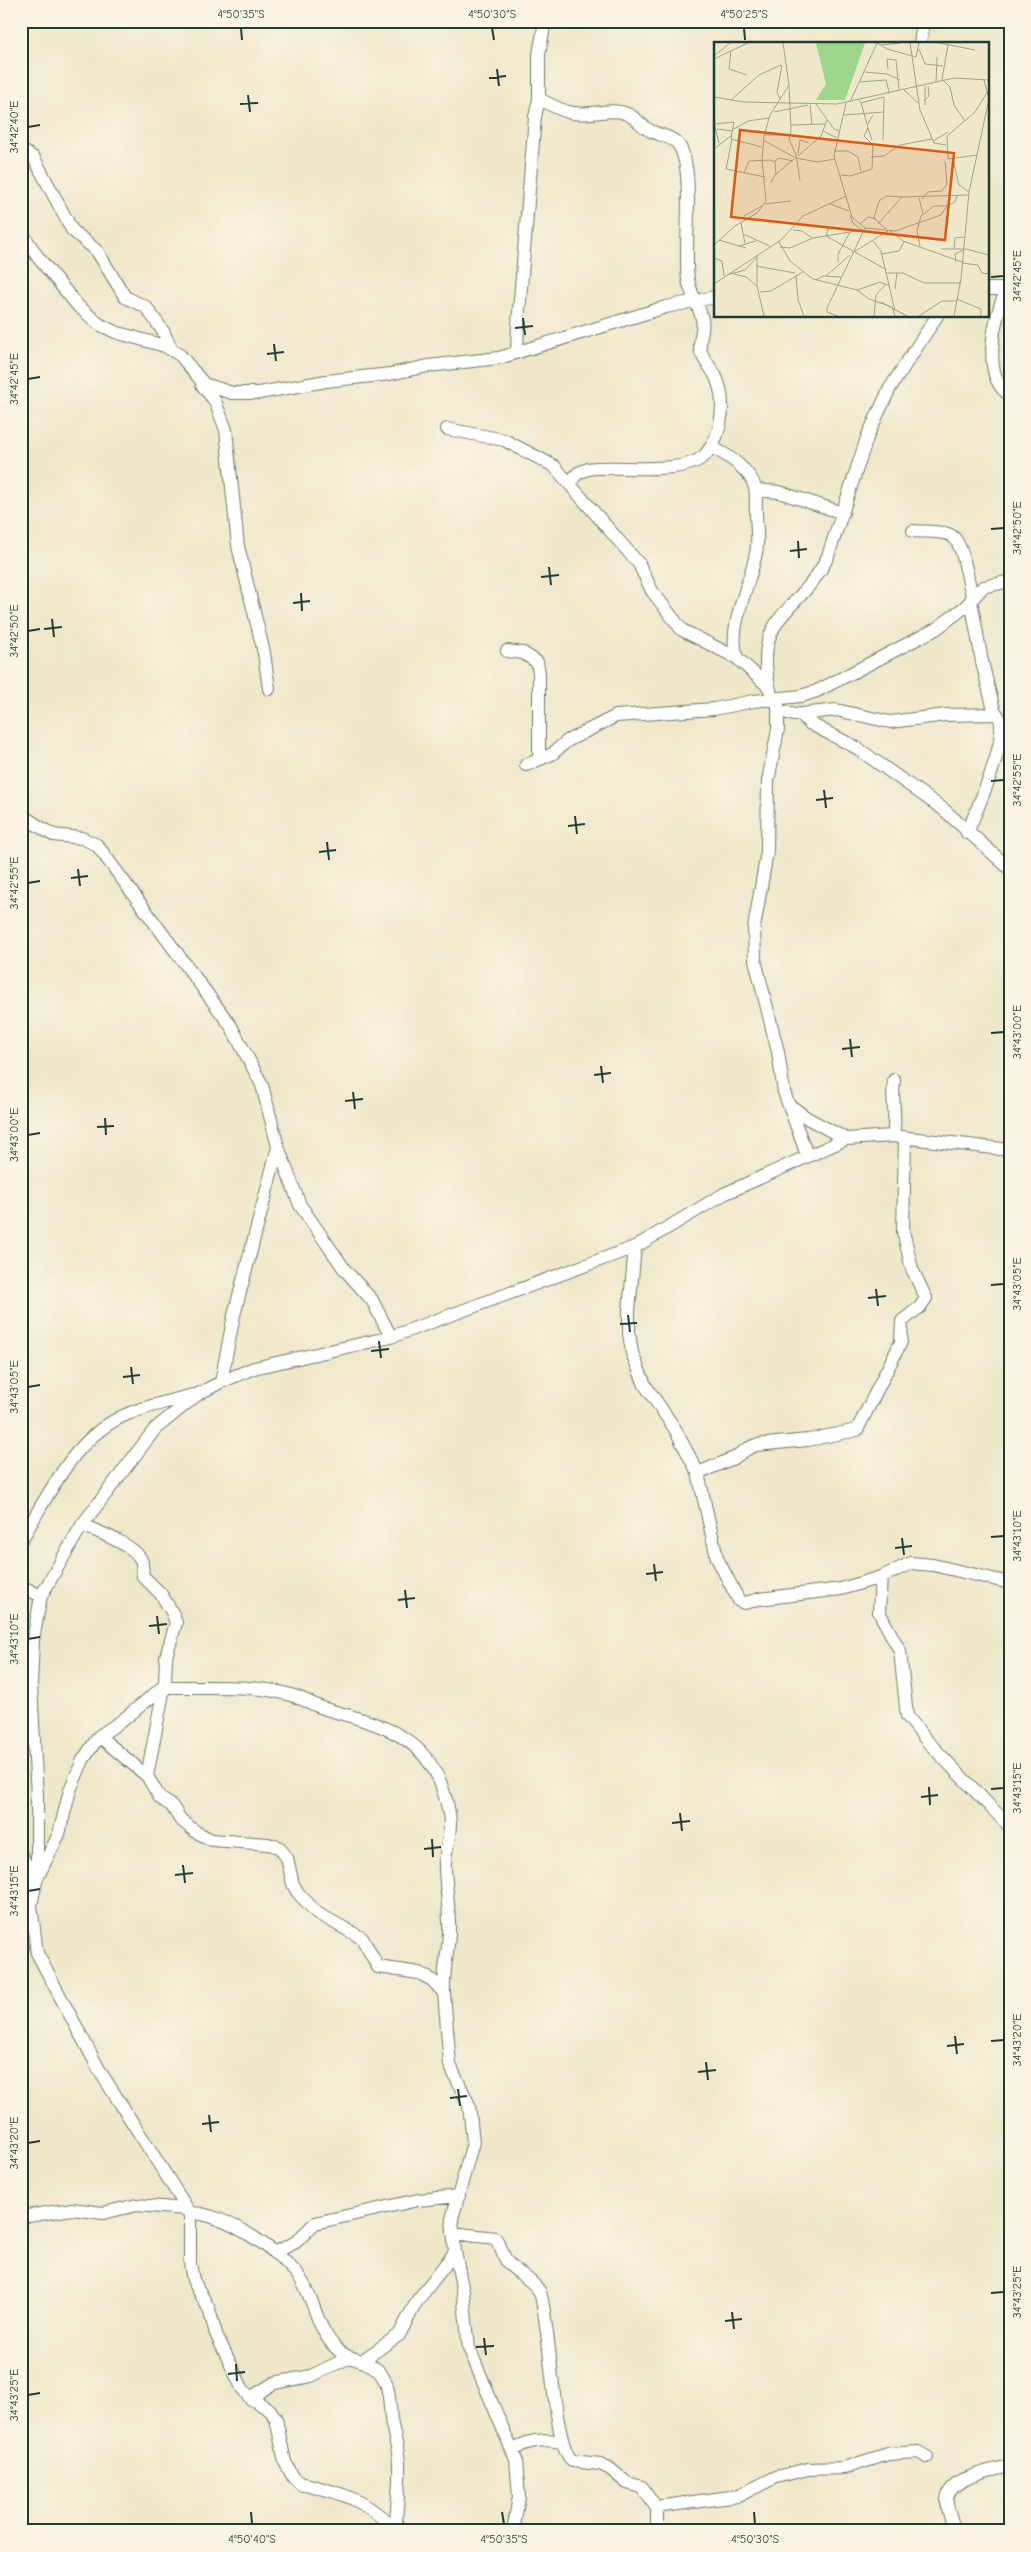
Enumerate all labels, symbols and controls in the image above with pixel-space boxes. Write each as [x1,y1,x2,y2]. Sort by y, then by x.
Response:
text: 4°50'35"S [217,7,265,21]
text: 4°50'30"S [468,7,516,21]
text: 4°50'25"S [720,7,768,21]
inset map [714,42,988,318]
text: 34°42'40"E [7,101,21,153]
text: 34°42'45"E [1010,250,1024,302]
text: 34°42'45"E [7,353,21,405]
text: 34°42'50"E [1010,501,1024,555]
text: 34°42'50"E [7,604,21,658]
text: 34°42'55"E [1010,754,1024,806]
text: 34°42'55"E [7,857,21,909]
text: 34°43'00"E [1010,1005,1024,1059]
text: 34°43'00"E [7,1108,21,1162]
text: 34°43'05"E [1010,1257,1024,1311]
text: 34°43'05"E [7,1360,21,1414]
text: 34°43'10"E [1010,1510,1024,1562]
text: 34°43'10"E [7,1613,21,1665]
text: 34°43'15"E [1010,1763,1024,1813]
text: 34°43'15"E [7,1866,21,1916]
text: 34°43'20"E [1010,2013,1024,2067]
text: 34°43'20"E [7,2116,21,2170]
text: 34°43'25"E [1010,2266,1024,2318]
text: 34°43'25"E [7,2369,21,2421]
text: 4°50'40"S [228,2532,276,2546]
text: 4°50'35"S [480,2532,528,2546]
text: 4°50'30"S [731,2532,779,2546]

